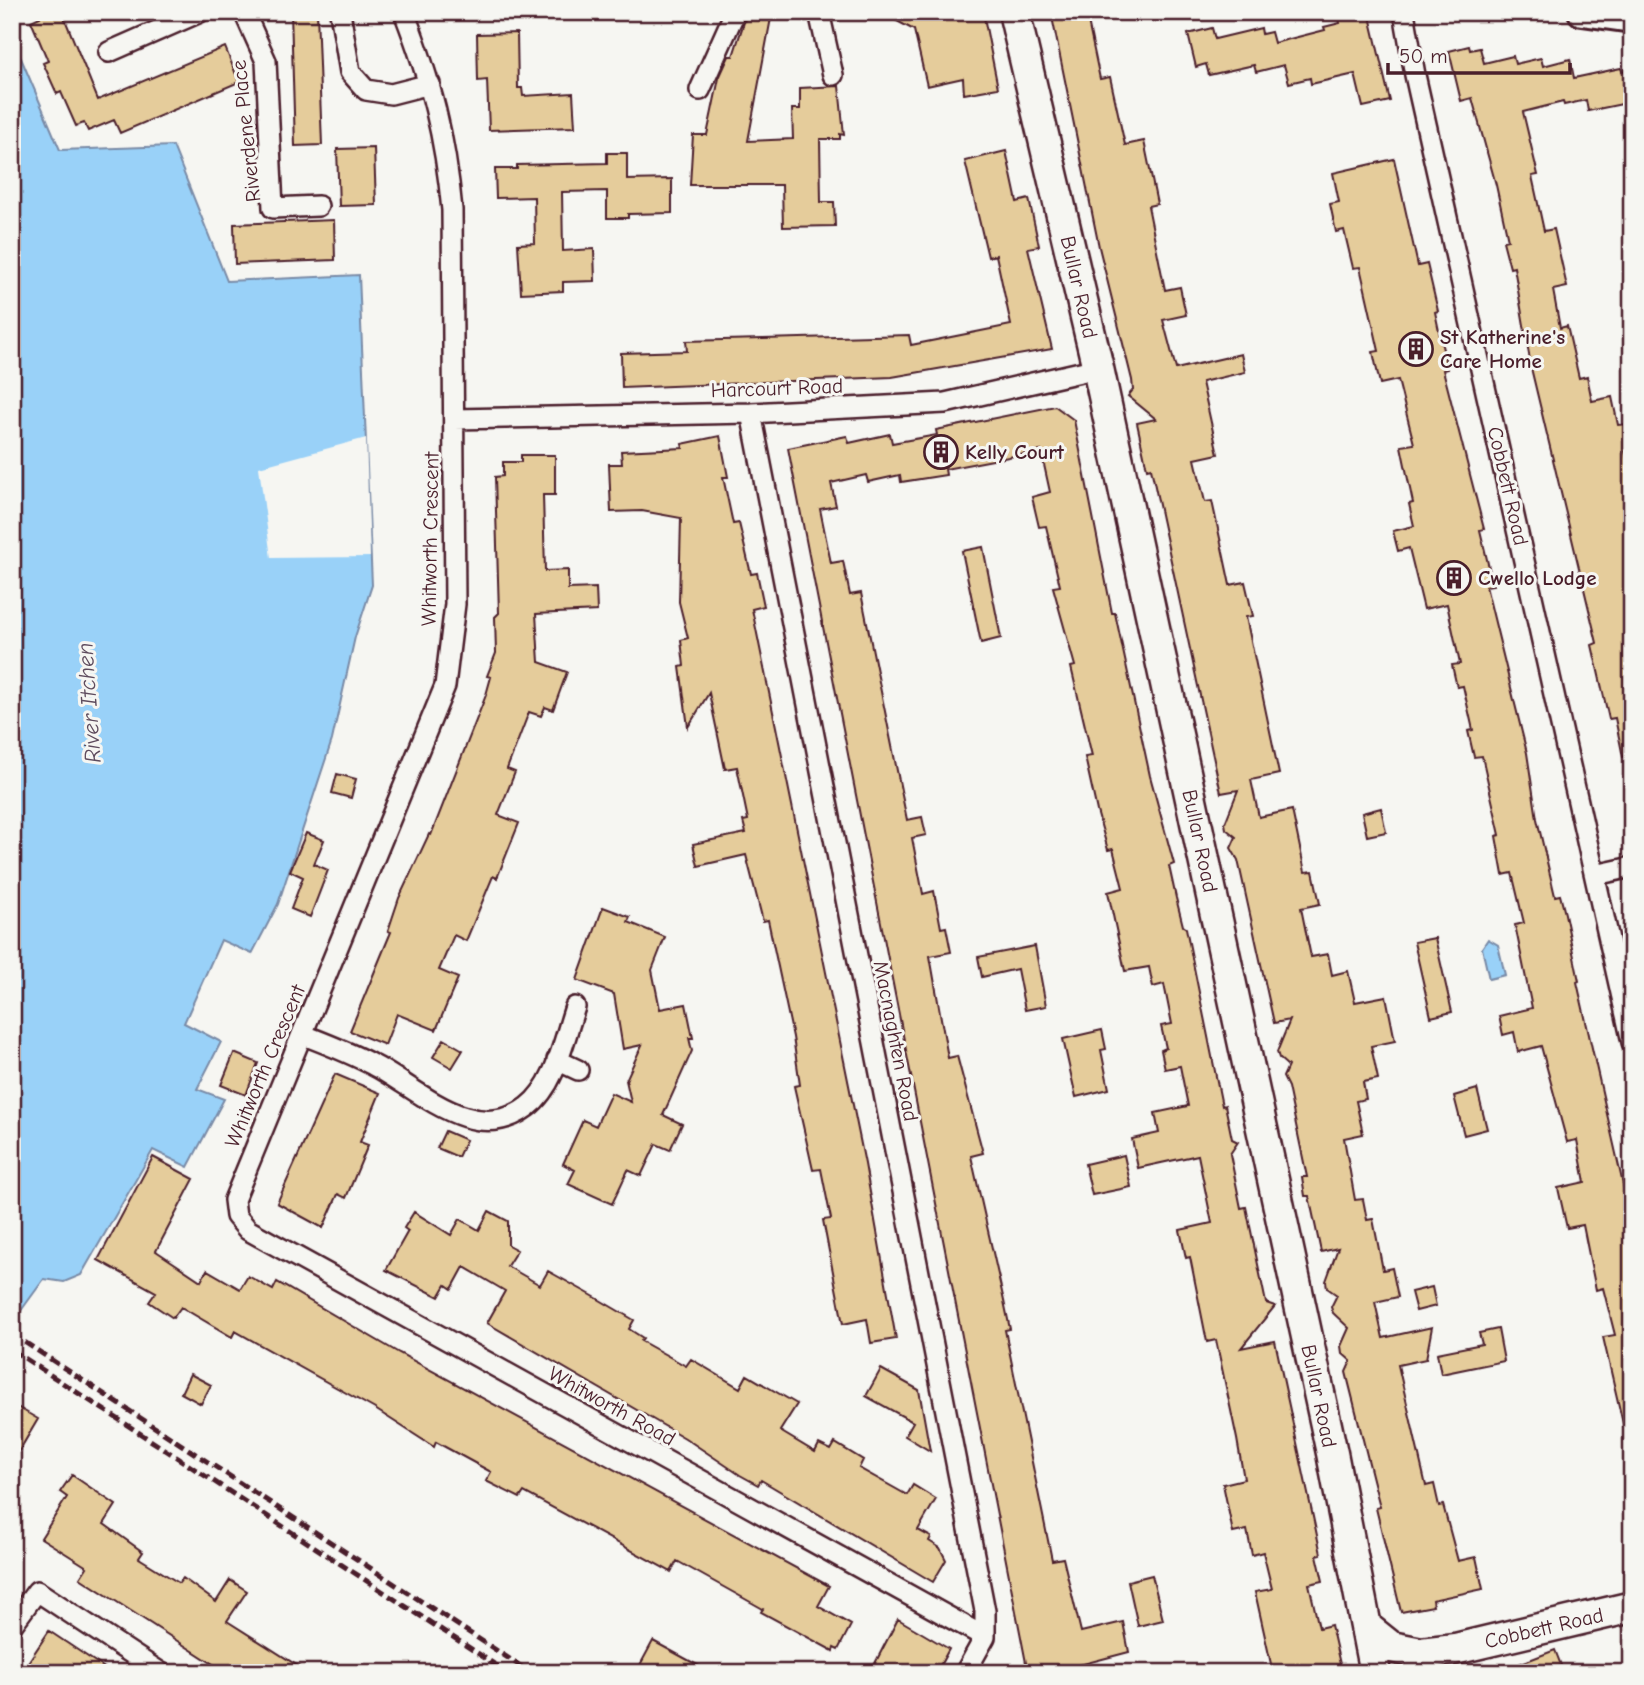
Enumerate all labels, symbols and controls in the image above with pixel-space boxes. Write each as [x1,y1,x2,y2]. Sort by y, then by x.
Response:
scale bar [1388,32,1570,76]
text: 50 m [1399,44,1448,68]
street label: Riverdene Place [227,59,265,203]
street label: Bullar Road [1056,233,1102,341]
place label: St Katherine's Care Home [1440,325,1565,373]
building icon: St Katherine's Care Home [1397,330,1435,368]
street label: Harcourt Road [710,374,844,402]
street label: Cobbett Road [1483,424,1533,548]
building icon: Kelly Court [922,433,960,471]
place label: Kelly Court [965,440,1065,464]
street label: Whitworth Crescent [416,451,444,626]
building icon: Cwello Lodge [1435,559,1473,597]
place label: Cwello Lodge [1478,566,1597,590]
water label: River Itchen [71,642,107,764]
street label: Bullar Road [1177,787,1223,895]
street label: Macnaghten Road [869,959,923,1123]
street label: Whitworth Crescent [220,980,311,1151]
street label: Bullar Road [1296,1342,1342,1450]
street label: Whitworth Road [544,1361,680,1451]
street label: Cobbett Road [1482,1603,1606,1653]

